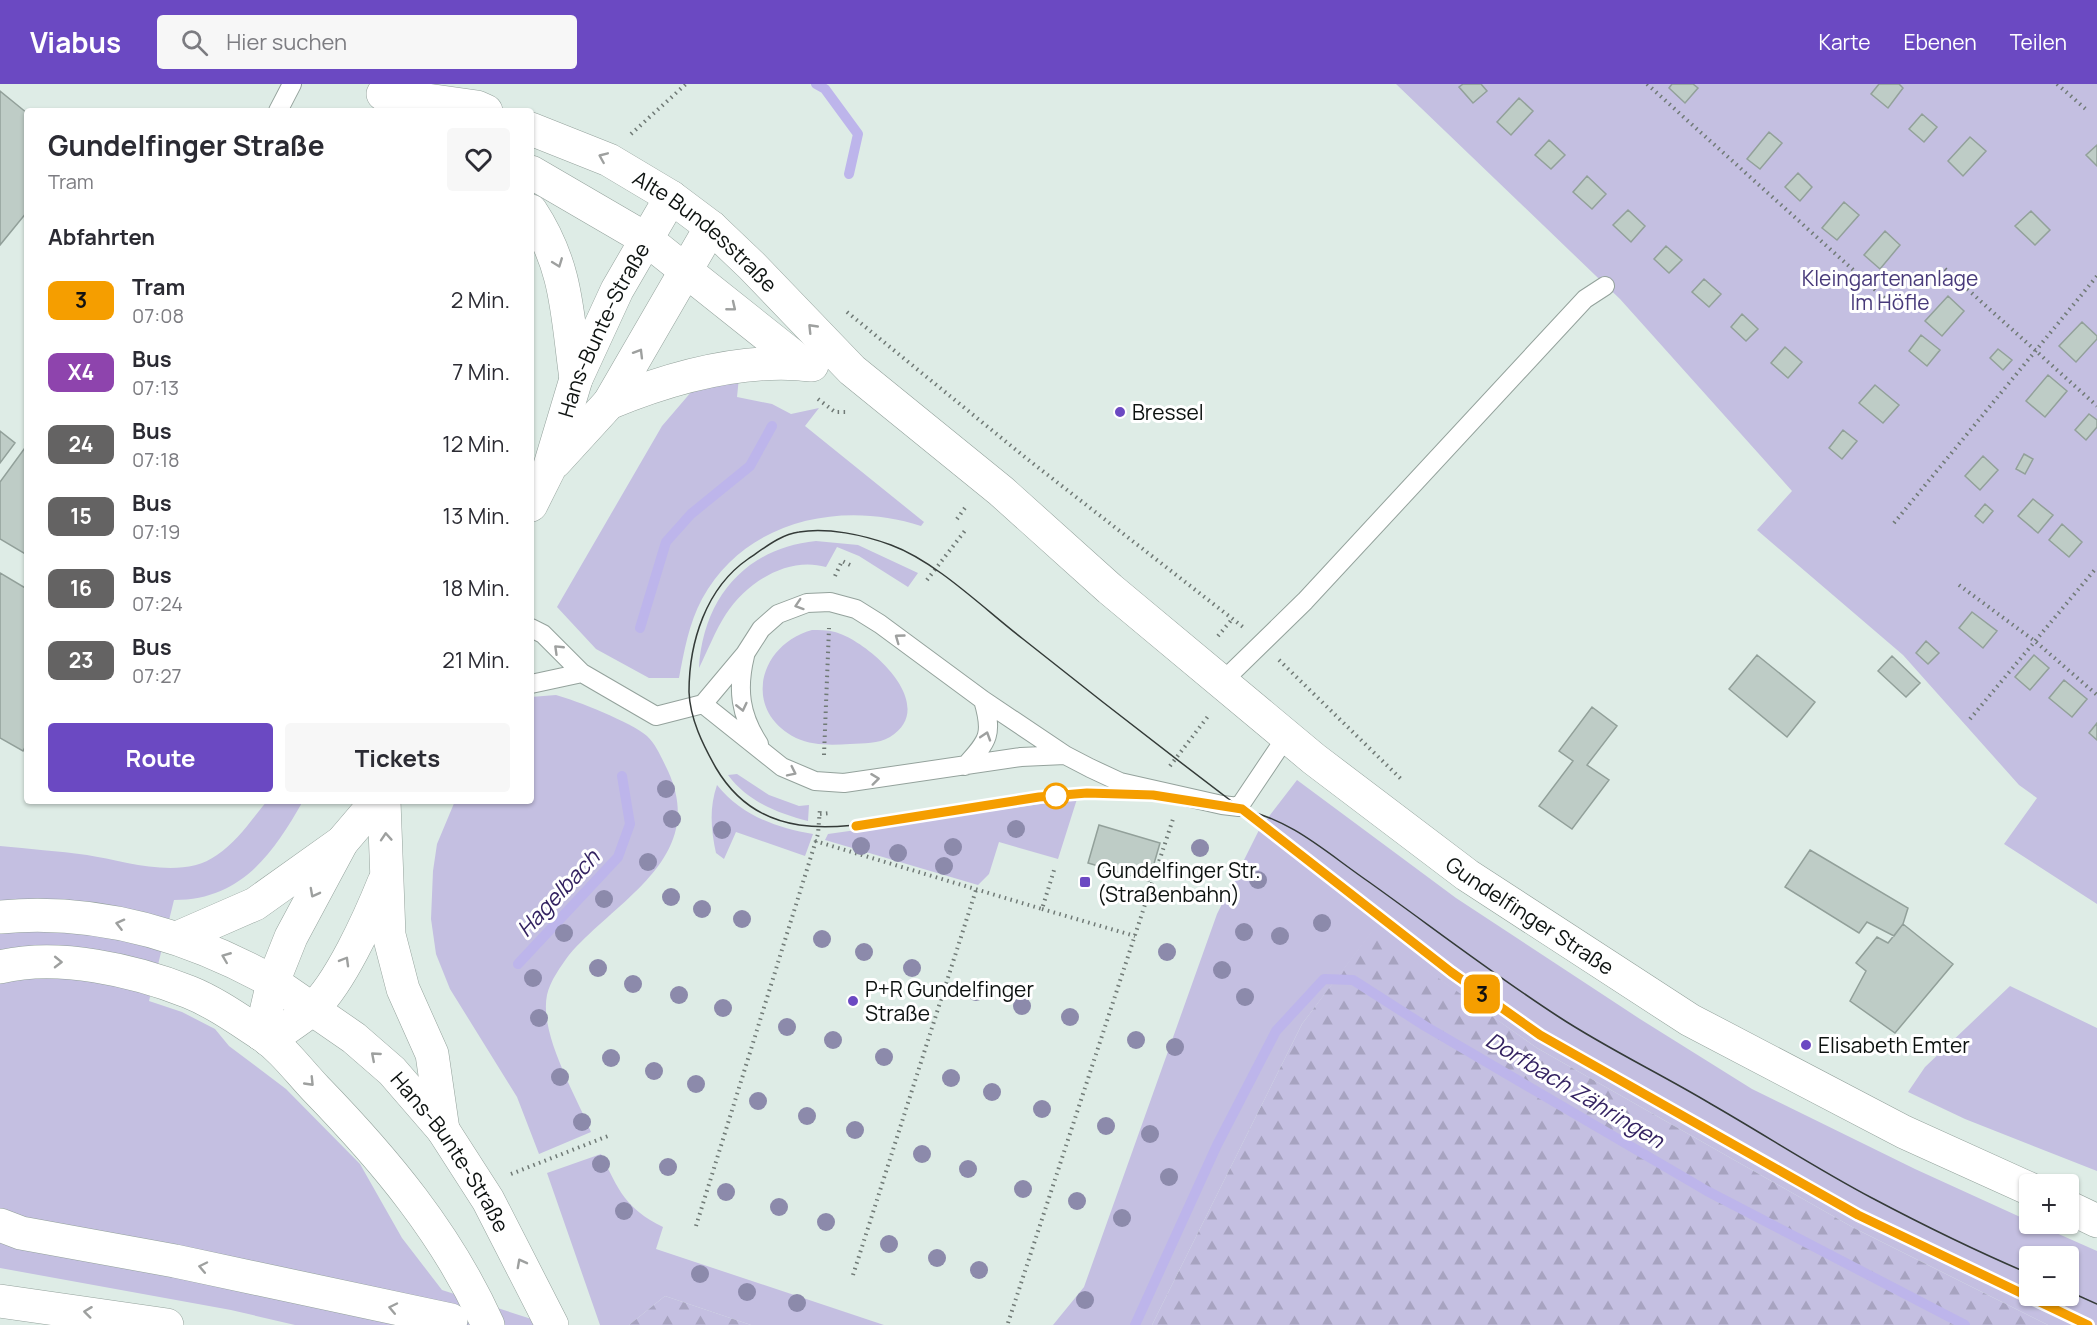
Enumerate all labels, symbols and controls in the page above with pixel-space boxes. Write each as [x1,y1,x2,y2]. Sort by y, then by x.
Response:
search box [157,15,577,69]
text: Viabus [30,23,121,61]
icon: search [178,26,211,59]
text: Hier suchen [226,27,347,57]
text: Karte [1818,28,1870,56]
text: Ebenen [1903,28,1977,56]
text: Teilen [2010,28,2067,56]
text: Gundelfinger Straße [48,126,325,164]
button: heart [447,128,510,191]
one-way arrow [598,152,609,164]
street label: Alte Bundesstraße [628,164,784,298]
text: Tram [48,168,94,195]
text: Abfahrten [48,222,155,252]
street label: Hans-Bunte-Straße [551,237,656,421]
one-way arrow [550,257,563,268]
park label: Kleingartenanlage Im Höfle [1802,264,1978,316]
text: Tram [132,272,185,302]
text: 2 Min. [451,285,510,315]
text: 3 [75,286,87,314]
one-way arrow [725,300,736,311]
text: 07:08 [132,302,184,329]
one-way arrow [808,324,819,334]
text: Bus [132,344,172,374]
one-way arrow [632,349,644,359]
text: 7 Min. [452,357,510,387]
text: X4 [68,358,94,386]
text: 07:13 [132,374,179,401]
place label: Bressel [1132,398,1204,426]
marker: Bressel [1113,405,1127,419]
text: Bus [132,416,172,446]
text: 12 Min. [442,429,510,459]
text: 24 [69,430,93,458]
text: 07:18 [132,446,180,473]
text: Bus [132,488,172,518]
text: 13 Min. [443,501,510,531]
text: 15 [70,502,92,530]
text: 07:19 [132,518,180,545]
text: Bus [132,560,172,590]
text: 18 Min. [442,573,510,603]
text: 16 [70,574,92,602]
text: 07:24 [132,590,183,617]
one-way arrow [794,598,805,611]
text: Bus [132,632,172,662]
one-way arrow [894,634,905,645]
text: 21 Min. [442,645,510,675]
one-way arrow [555,645,566,656]
text: 23 [69,646,93,674]
text: 07:27 [132,662,182,689]
one-way arrow [735,702,748,712]
button: Route [48,723,273,792]
button: Tickets [285,723,510,792]
one-way arrow [979,731,991,741]
one-way arrow [786,765,797,777]
one-way arrow [870,773,879,785]
unlabelled marker [1043,783,1069,809]
one-way arrow [380,832,393,841]
water label: Hagelbach [510,842,607,943]
street label: Gundelfinger Straße [1440,850,1620,981]
place label: Gundelfinger Str. (Straßenbahn) [1097,856,1261,908]
marker: Gundelfinger Str. (Straßenbahn) [1078,875,1092,889]
one-way arrow [310,887,321,898]
one-way arrow [115,918,125,931]
one-way arrow [221,952,232,965]
one-way arrow [54,956,63,968]
one-way arrow [338,957,350,967]
line badge: 3 [1462,974,1502,1014]
place label: P+R Gundelfinger Straße [865,975,1034,1027]
text: 3 [1476,980,1488,1008]
marker: P+R Gundelfinger Straße [846,994,860,1008]
water label: Dorfbach Zähringen [1480,1025,1670,1156]
place label: Elisabeth Emter [1818,1031,1970,1059]
marker: Elisabeth Emter [1799,1038,1813,1052]
one-way arrow [371,1052,382,1063]
street label: Hans-Bunte-Straße [385,1066,516,1237]
one-way arrow [302,1075,313,1086]
map controls [2019,1174,2079,1306]
button: + [2019,1174,2079,1234]
button: − [2019,1246,2079,1306]
one-way arrow [516,1258,528,1269]
one-way arrow [198,1261,208,1274]
one-way arrow [389,1302,399,1315]
one-way arrow [84,1307,93,1319]

